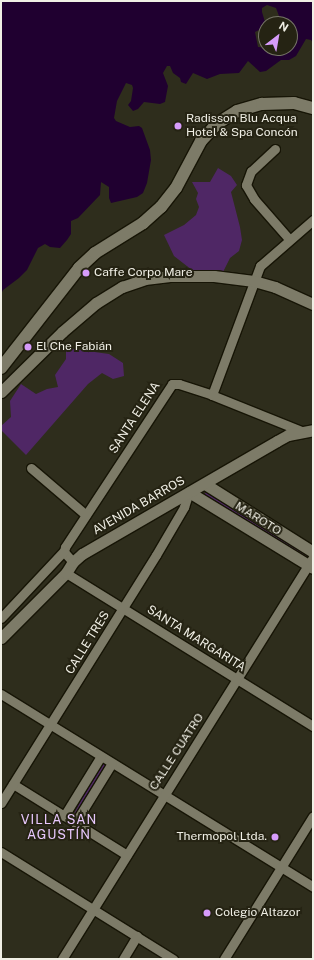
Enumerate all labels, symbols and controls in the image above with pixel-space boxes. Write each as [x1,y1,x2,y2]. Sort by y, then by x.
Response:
north arrow [258,16,298,56]
text: N [277,19,290,34]
place label: Radisson Blu Acqua Hotel & Spa Concón [186,112,298,140]
marker: Radisson Blu Acqua Hotel & Spa Concón [173,121,183,131]
place label: Caffe Corpo Mare [94,266,193,280]
marker: Caffe Corpo Mare [81,268,91,278]
place label: El Che Fabián [36,340,112,354]
marker: El Che Fabián [23,342,33,352]
street label: SANTA ELENA [107,380,163,456]
street label: AVENIDA BARROS [90,474,188,538]
street label: MAROTO [232,499,284,539]
street label: SANTA MARGARITA [144,603,248,675]
street label: CALLE TRES [63,609,113,677]
street label: CALLE CUATRO [147,711,207,793]
district label: VILLA SAN AGUSTÍN [21,813,97,844]
place label: Thermopol Ltda. [177,830,267,844]
marker: Thermopol Ltda. [270,832,280,842]
place label: Colegio Altazor [215,906,300,920]
marker: Colegio Altazor [202,908,212,918]

